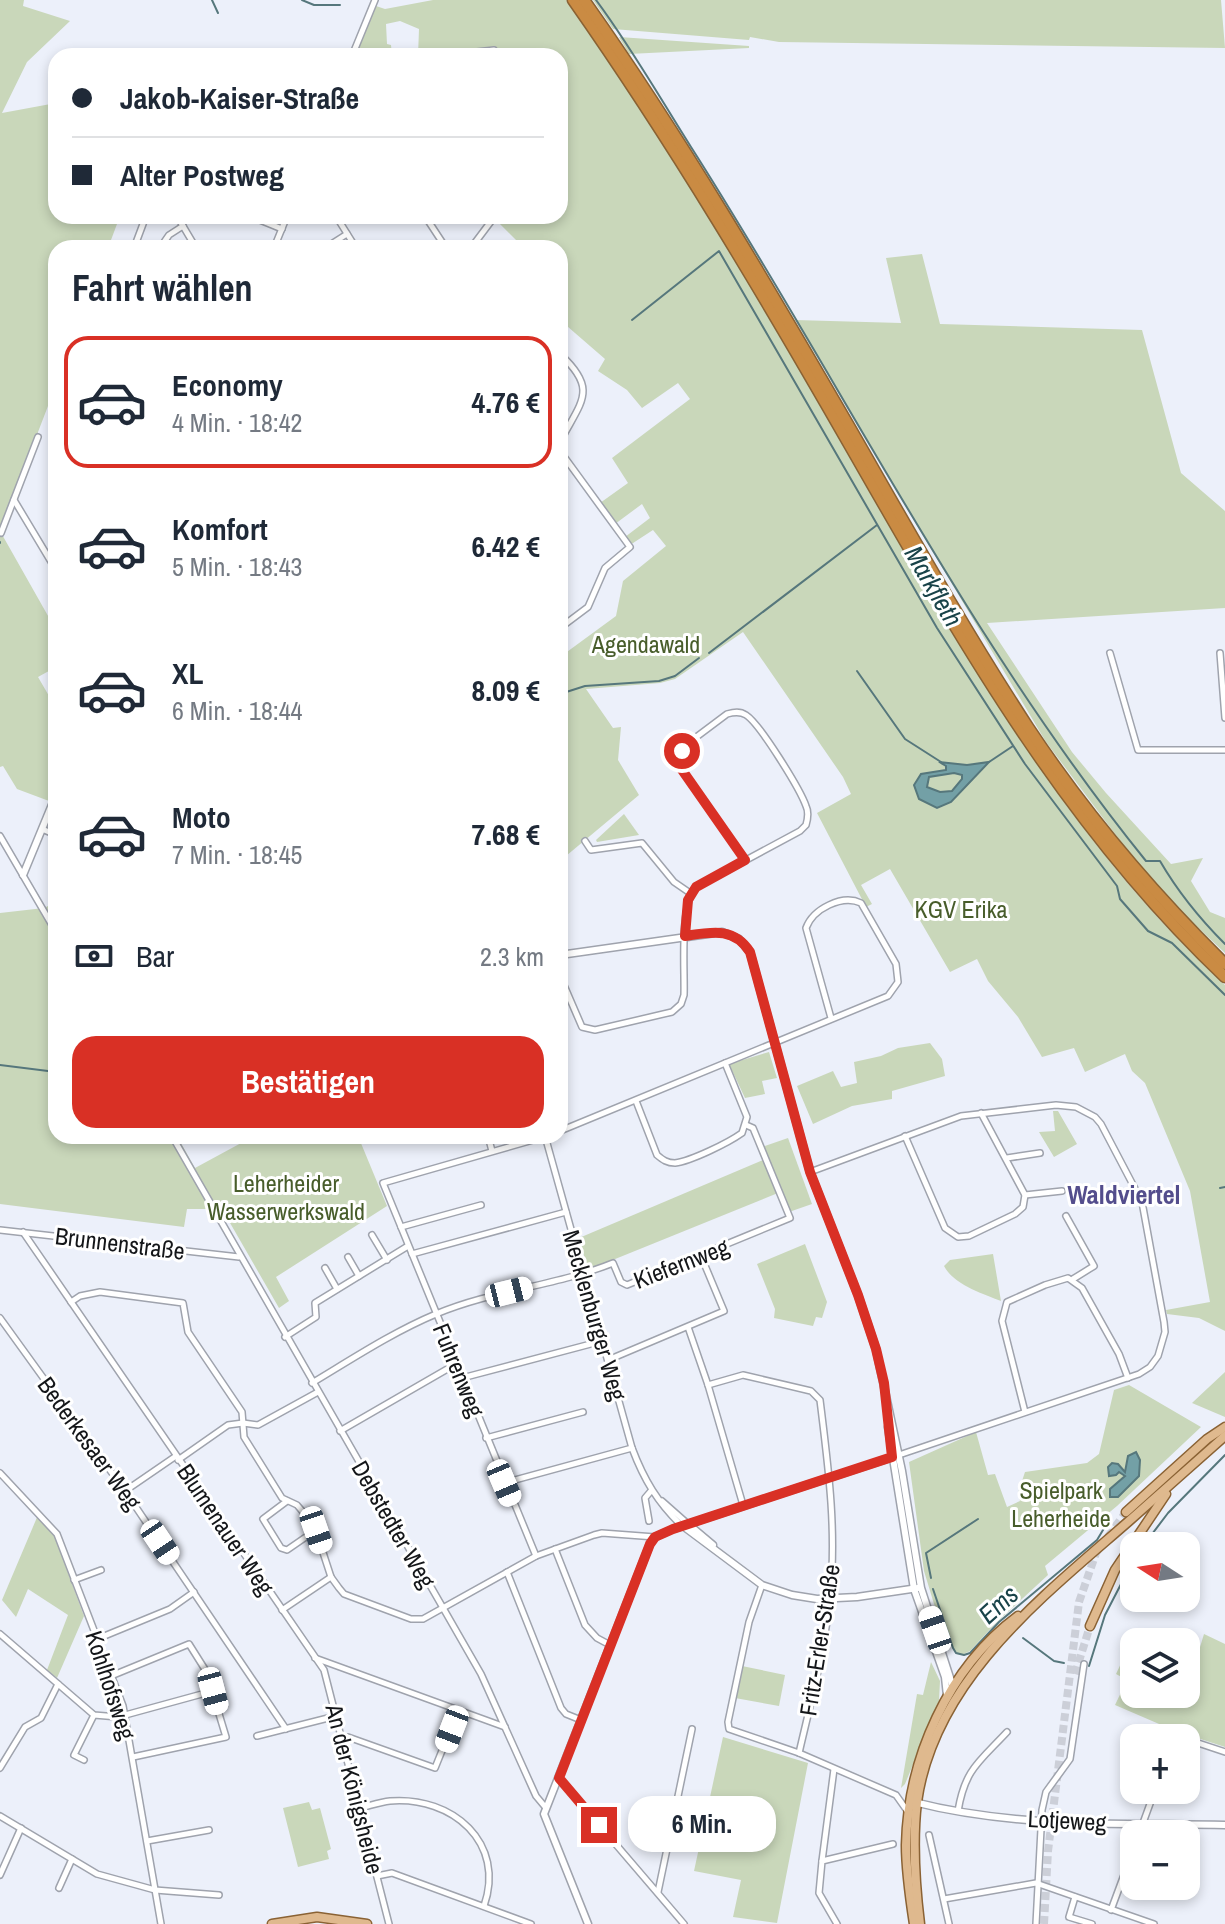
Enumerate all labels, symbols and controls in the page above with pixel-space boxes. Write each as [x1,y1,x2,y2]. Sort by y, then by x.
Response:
text: Jakob-Kaiser-Straße [120,78,359,118]
text: Alter Postweg [120,155,284,195]
text: Fahrt wählen [72,264,253,312]
text: Economy [172,365,283,405]
icon: car [76,366,148,438]
text: 4.76 € [472,382,540,422]
text: 4 Min. · 18:42 [172,405,302,440]
text: Komfort [172,509,268,549]
icon: car [76,510,148,582]
text: 6.42 € [472,526,540,566]
water label: Markfleth [897,539,971,633]
text: 5 Min. · 18:43 [172,549,302,584]
park label: Agendawald [591,628,700,660]
text: XL [172,653,203,693]
icon: car [76,654,148,726]
text: 8.09 € [472,670,540,710]
text: 6 Min. · 18:44 [172,693,302,728]
route start [664,733,700,769]
text: Moto [172,797,231,837]
icon: car [76,798,148,870]
text: 7.68 € [472,814,540,854]
text: 7 Min. · 18:45 [172,837,302,872]
park label: KGV Erika [915,893,1008,925]
icon: cash [72,934,116,978]
text: Bar [136,936,174,976]
text: 2.3 km [480,939,544,974]
button: Bestätigen [72,1036,544,1128]
park label: Leherheider Wasserwerkswald [207,1167,365,1227]
district label: Waldviertel [1068,1177,1180,1212]
street label: Brunnenstraße [53,1219,187,1267]
street label: Mecklenburger Weg [555,1226,635,1404]
street label: Kiefernweg [629,1230,733,1296]
car [483,1275,535,1309]
street label: Fuhrenweg [426,1318,492,1422]
street label: Bederkesaer Weg [31,1370,149,1516]
street label: Debstedter Weg [345,1455,443,1593]
car [484,1456,524,1510]
street label: Blumenauer Weg [170,1457,282,1601]
park label: Spielpark Leherheide [1011,1474,1111,1534]
car [297,1503,335,1557]
car [137,1515,183,1569]
north arrow [1120,1532,1200,1612]
map controls [1120,1532,1200,1900]
street label: Fritz-Erler-Straße [791,1562,847,1718]
water label: Ems [970,1577,1026,1631]
car [916,1603,954,1657]
street label: Kohlhofsweg [78,1626,144,1744]
button: layers [1120,1628,1200,1708]
car [195,1665,231,1717]
street label: An der Königsheide [318,1700,392,1877]
car [432,1702,472,1756]
button: + [1120,1724,1200,1804]
callout: 6 Min. [627,1797,775,1853]
street label: Lotjeweg [1027,1802,1107,1838]
text: 6 Min. [672,1806,732,1841]
route end [581,1807,617,1843]
button: − [1120,1820,1200,1900]

